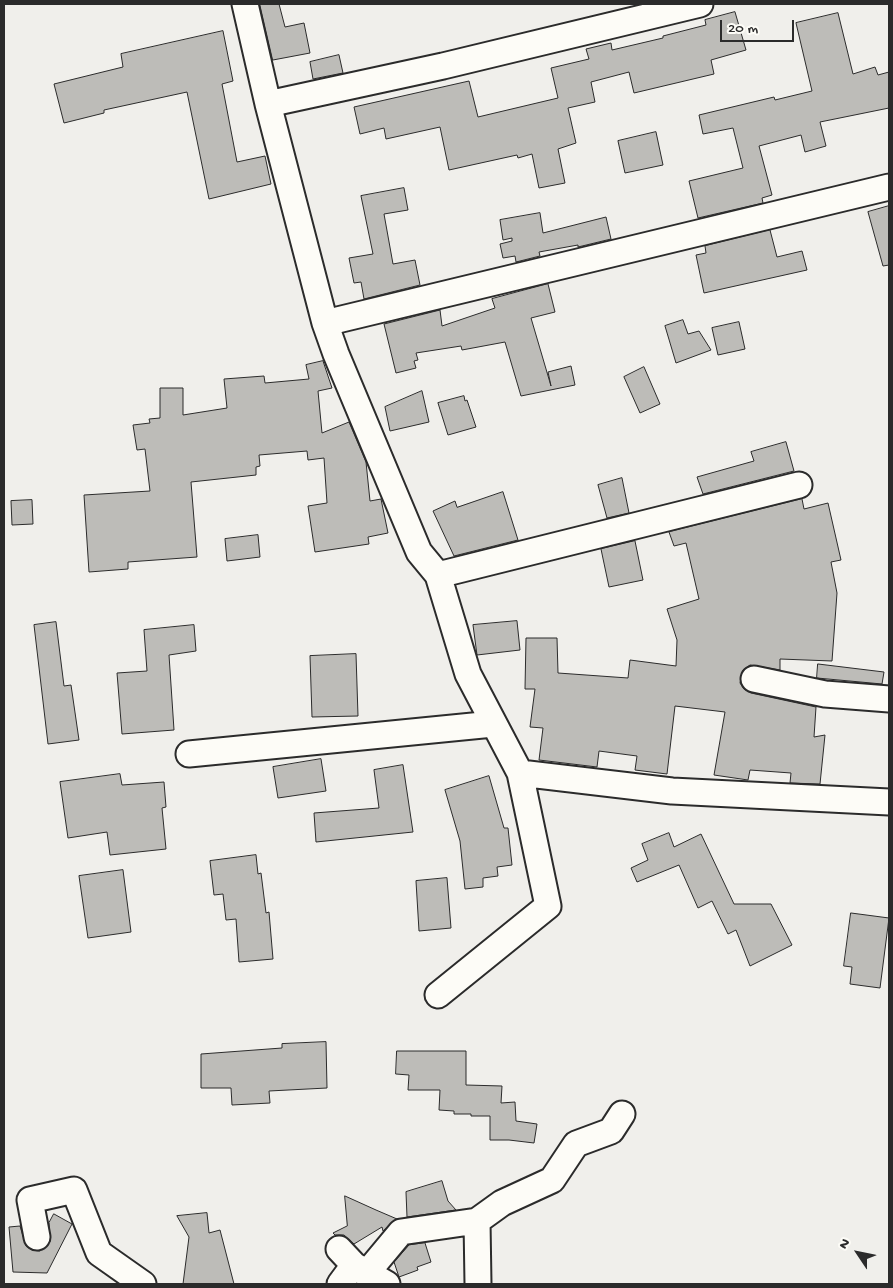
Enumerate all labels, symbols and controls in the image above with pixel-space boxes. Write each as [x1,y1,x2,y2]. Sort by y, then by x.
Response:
scale bar [723,10,797,42]
text: 20 m [728,20,758,38]
north arrow [833,1228,883,1278]
text: N [836,1236,855,1253]

